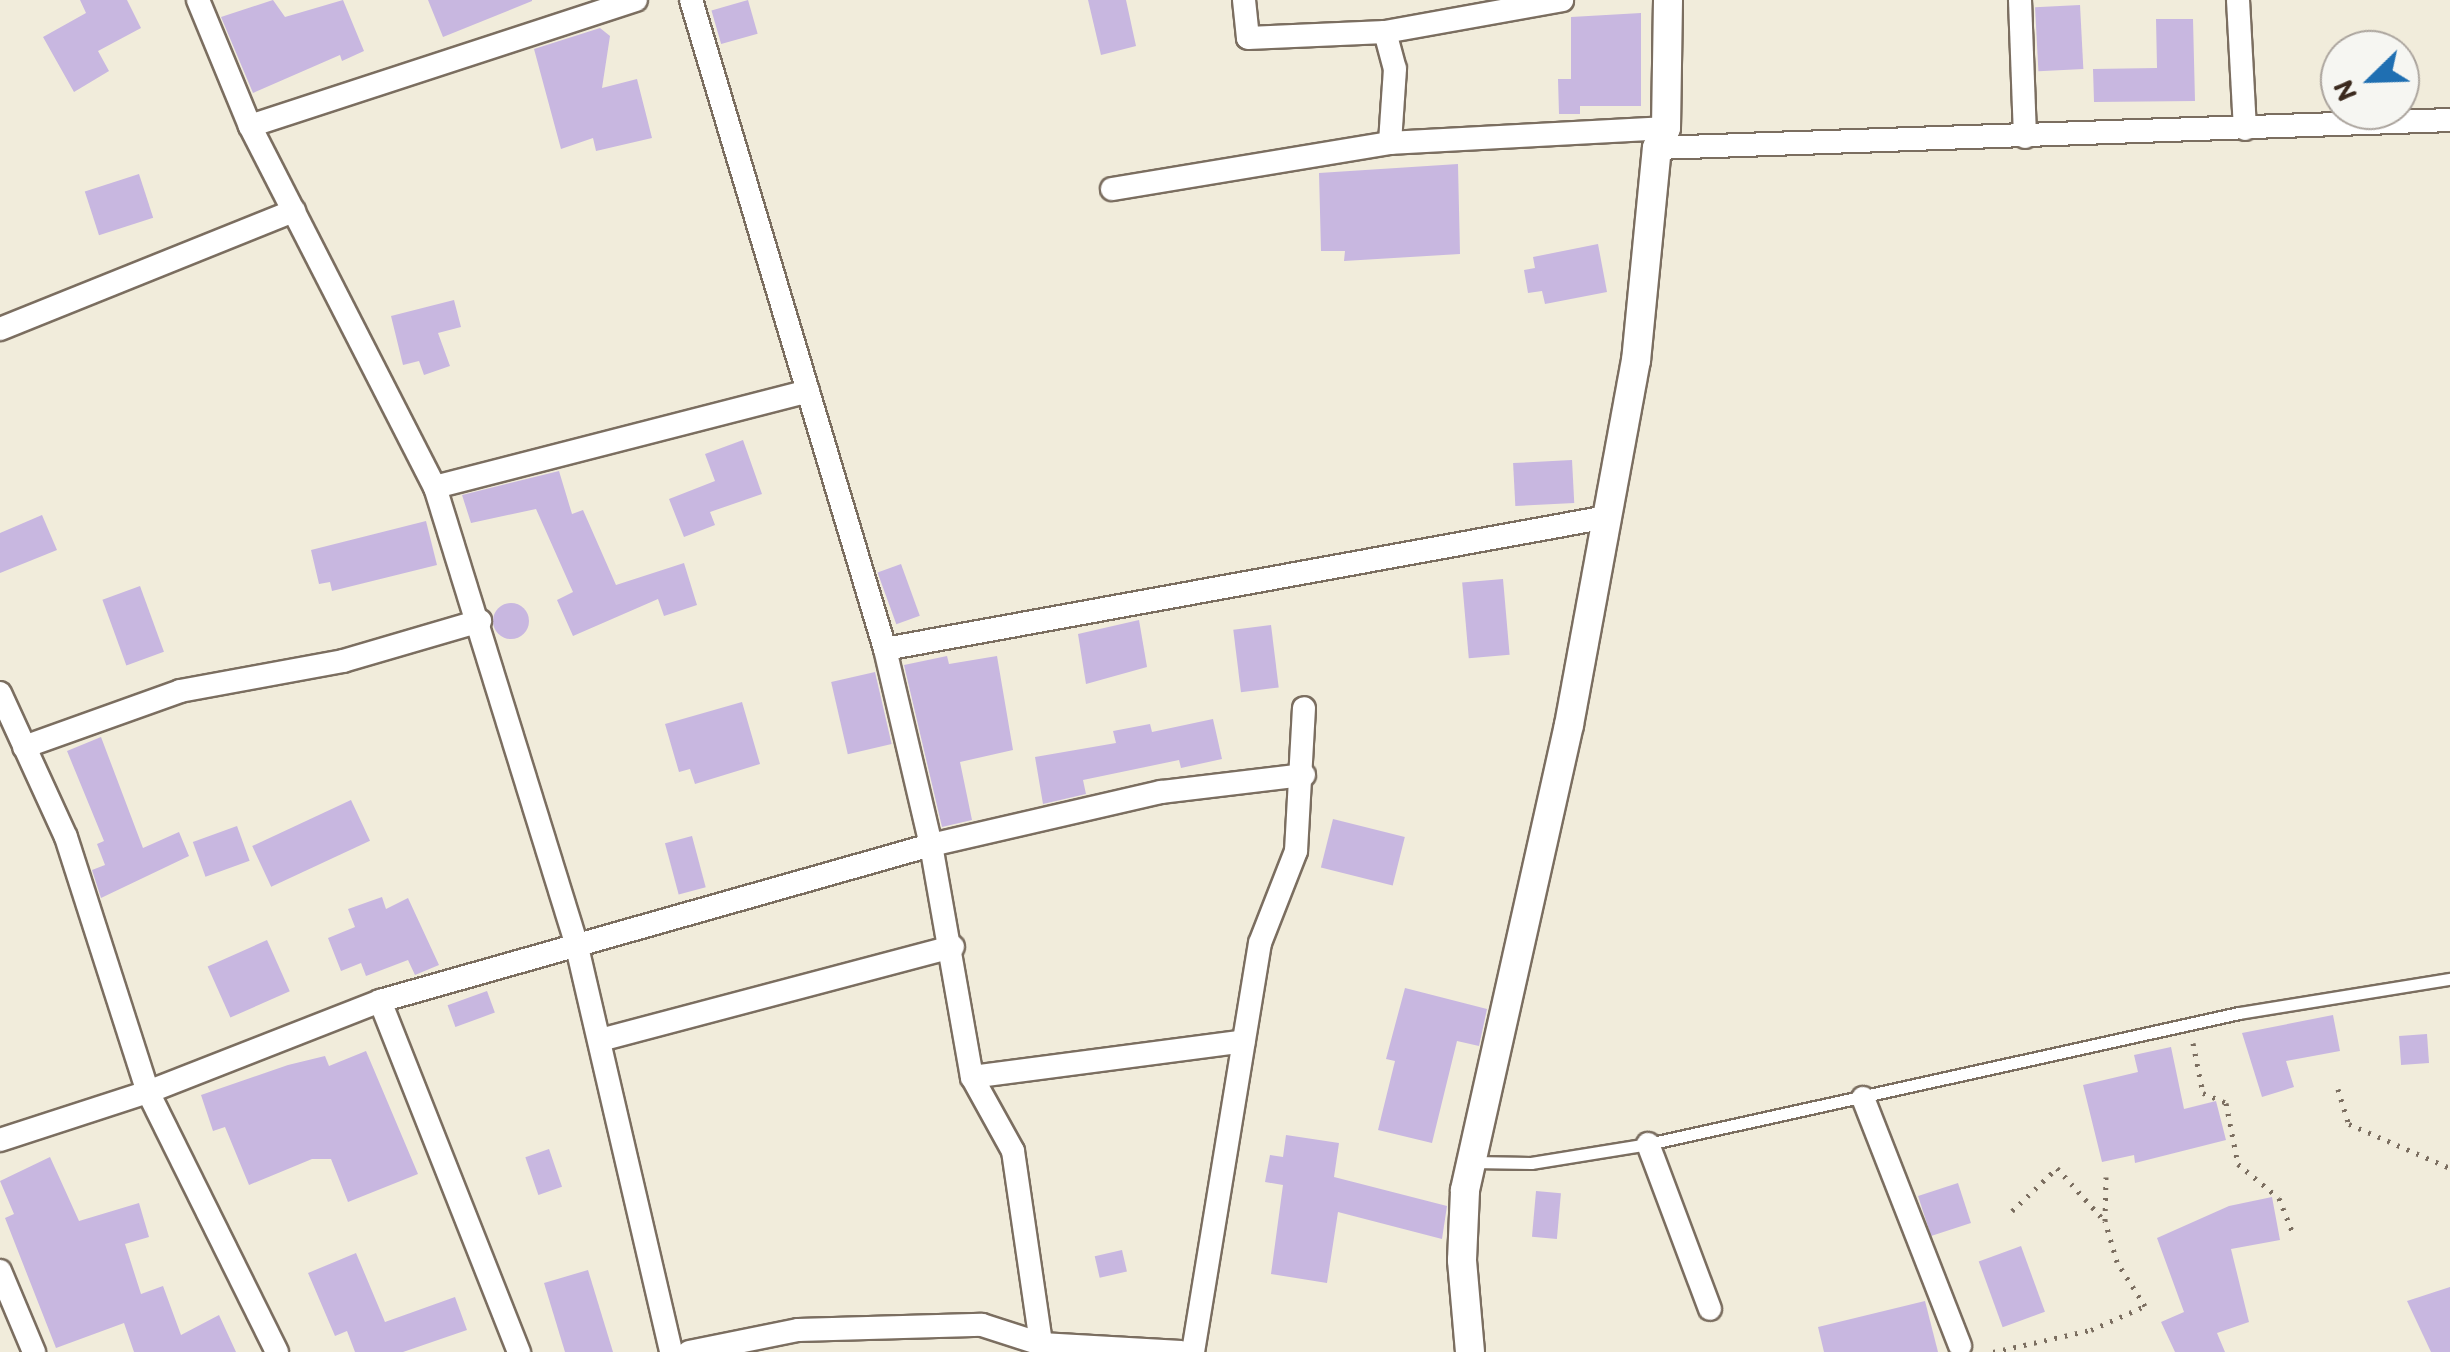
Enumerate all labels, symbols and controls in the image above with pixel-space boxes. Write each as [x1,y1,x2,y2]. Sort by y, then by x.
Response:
north arrow [2320,30,2420,130]
text: N [2325,76,2364,106]

